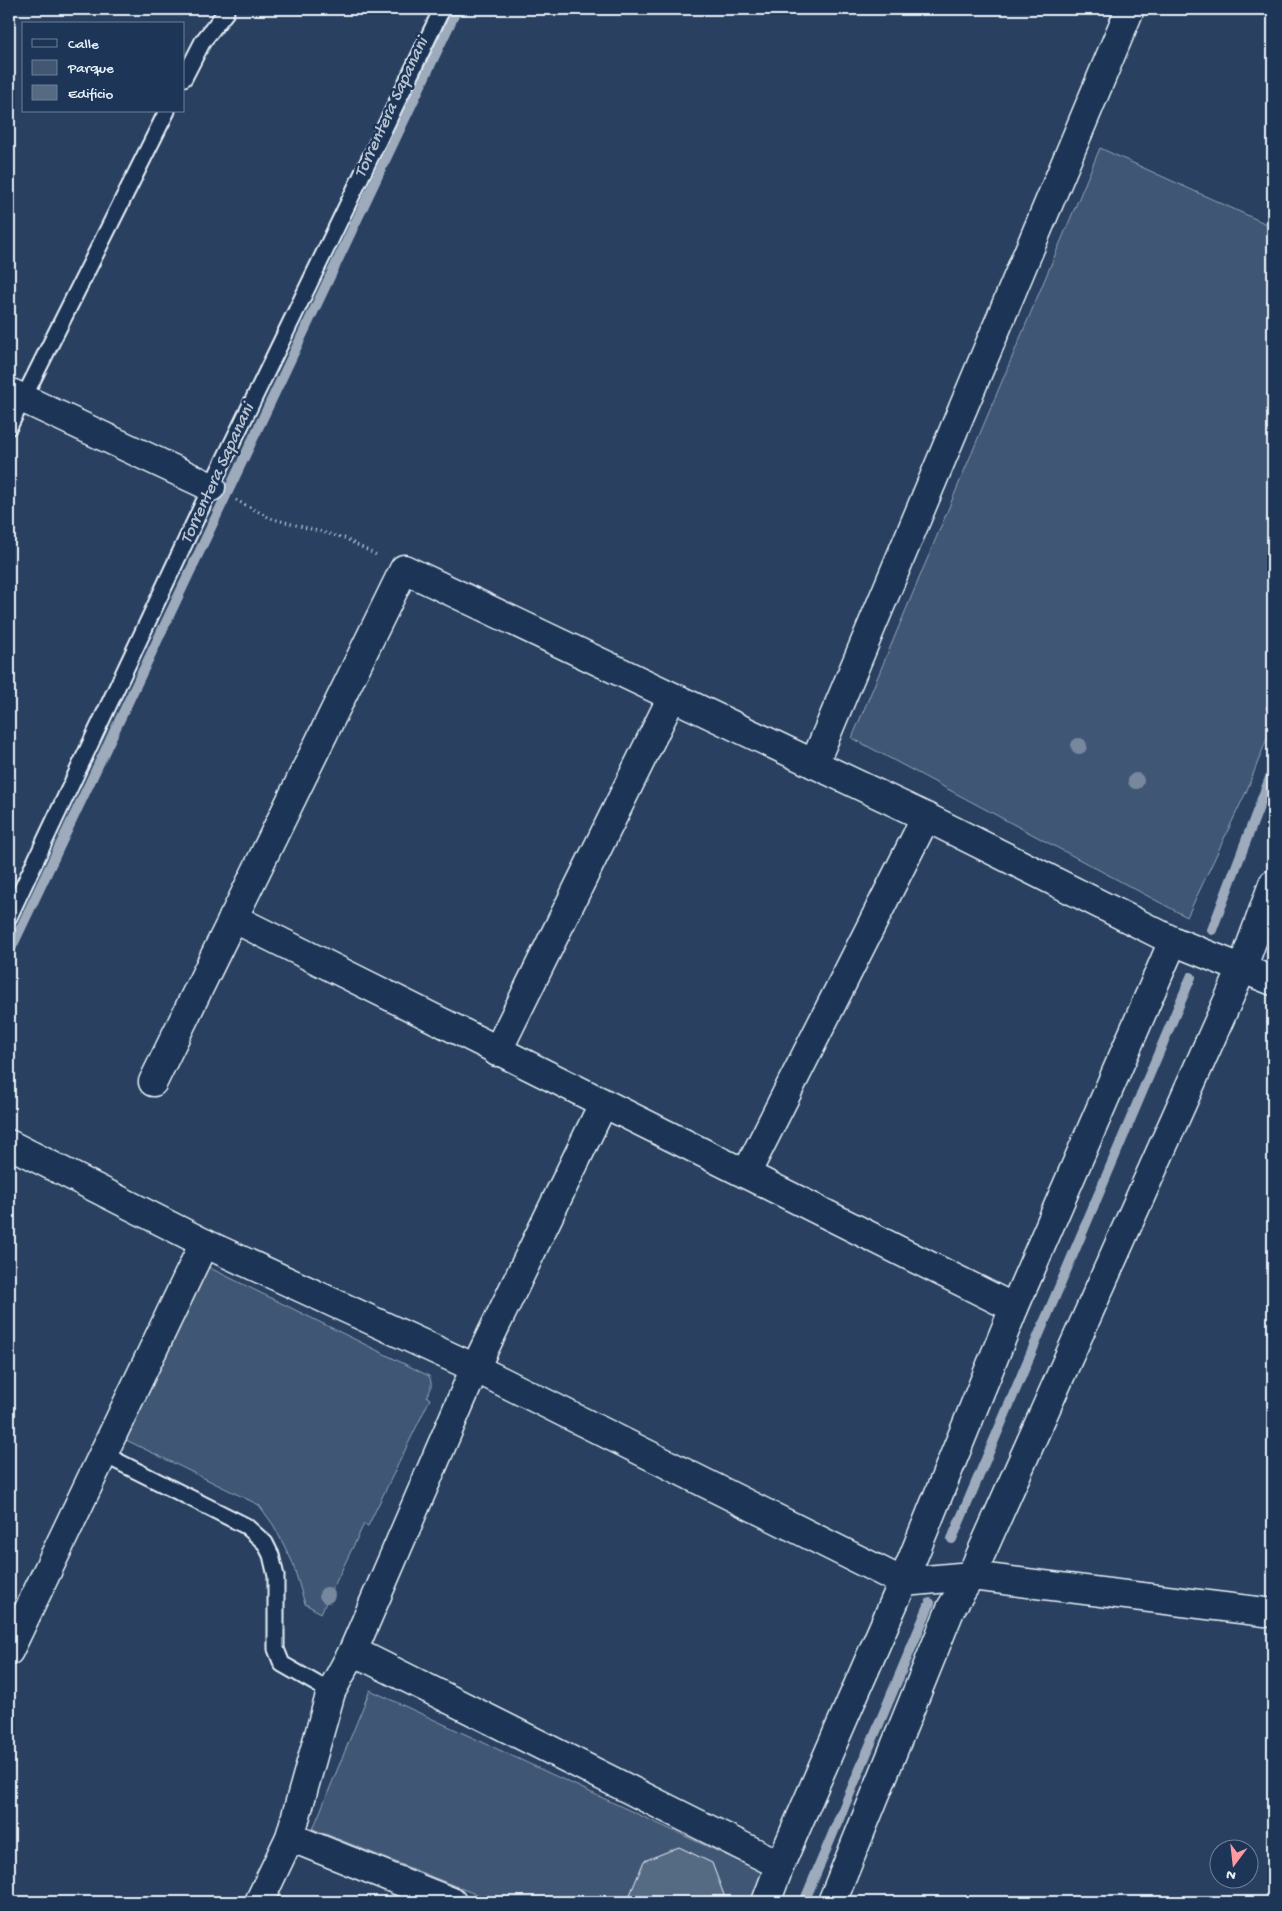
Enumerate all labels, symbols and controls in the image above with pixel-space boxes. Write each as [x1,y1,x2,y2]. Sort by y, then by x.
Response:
legend [22,22,185,112]
water label: Torrentera Sapanani [350,33,435,181]
text: Calle [68,36,99,54]
text: Parque [67,60,114,78]
text: Edificio [68,86,114,104]
water label: Torrentera Sapanani [176,399,261,547]
north arrow [1210,1838,1260,1888]
text: N [1225,1865,1238,1884]

